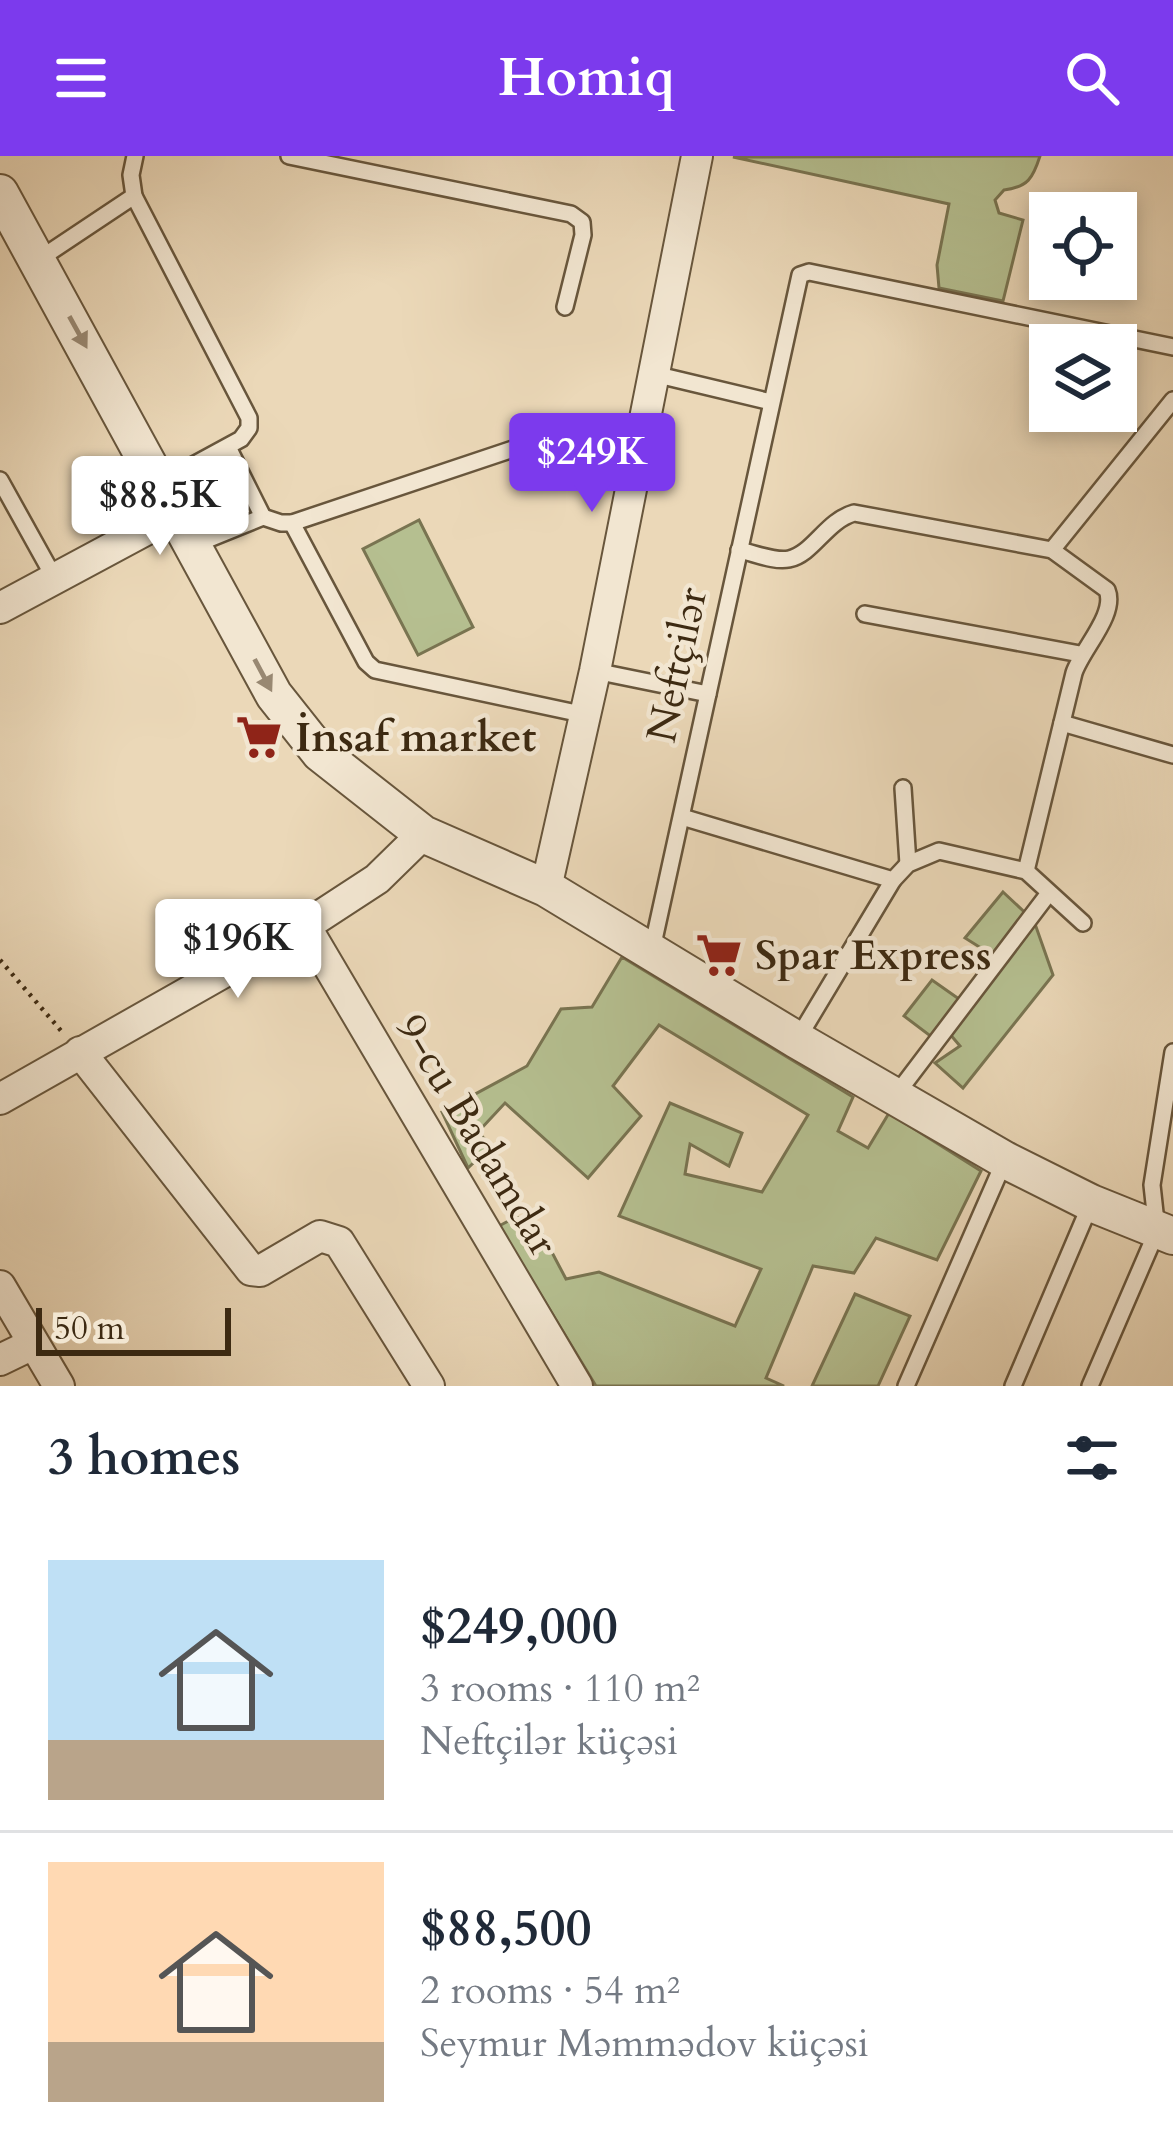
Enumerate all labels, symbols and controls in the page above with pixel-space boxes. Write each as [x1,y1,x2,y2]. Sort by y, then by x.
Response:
text: Homiq [498,42,675,115]
icon: menu [48,45,114,111]
icon: search [1059,45,1125,111]
map controls [1029,192,1137,432]
button: locate [1029,192,1137,300]
one-way arrow [66,315,87,349]
button: layers [1029,324,1137,432]
pin: $249K [508,413,676,515]
text: $249K [536,425,648,478]
pin: $88.5K [62,456,258,558]
text: $88.5K [99,468,221,521]
street label: Neftçilər [633,582,721,748]
one-way arrow [252,657,273,692]
place label: İnsaf market [295,709,536,766]
supermarket icon: İnsaf market [234,712,284,762]
pin: $196K [154,899,322,1001]
text: $196K [182,911,294,964]
place label: Spar Express [755,927,991,984]
supermarket icon: Spar Express [694,930,744,980]
street label: 9-cu Badamdar [382,1004,572,1267]
scale bar [36,1302,231,1355]
text: 50 m [54,1306,125,1351]
text: 3 homes [48,1423,240,1493]
icon: filters [1059,1425,1125,1491]
text: $249,000 [420,1592,618,1662]
icon: home [144,1608,288,1752]
text: 3 rooms · 110 m² [420,1662,700,1715]
text: Neftçilər küçəsi [420,1715,678,1768]
text: $88,500 [420,1894,592,1964]
icon: home [144,1910,288,2054]
text: 2 rooms · 54 m² [420,1964,680,2017]
text: Seymur Məmmədov küçəsi [420,2017,869,2070]

